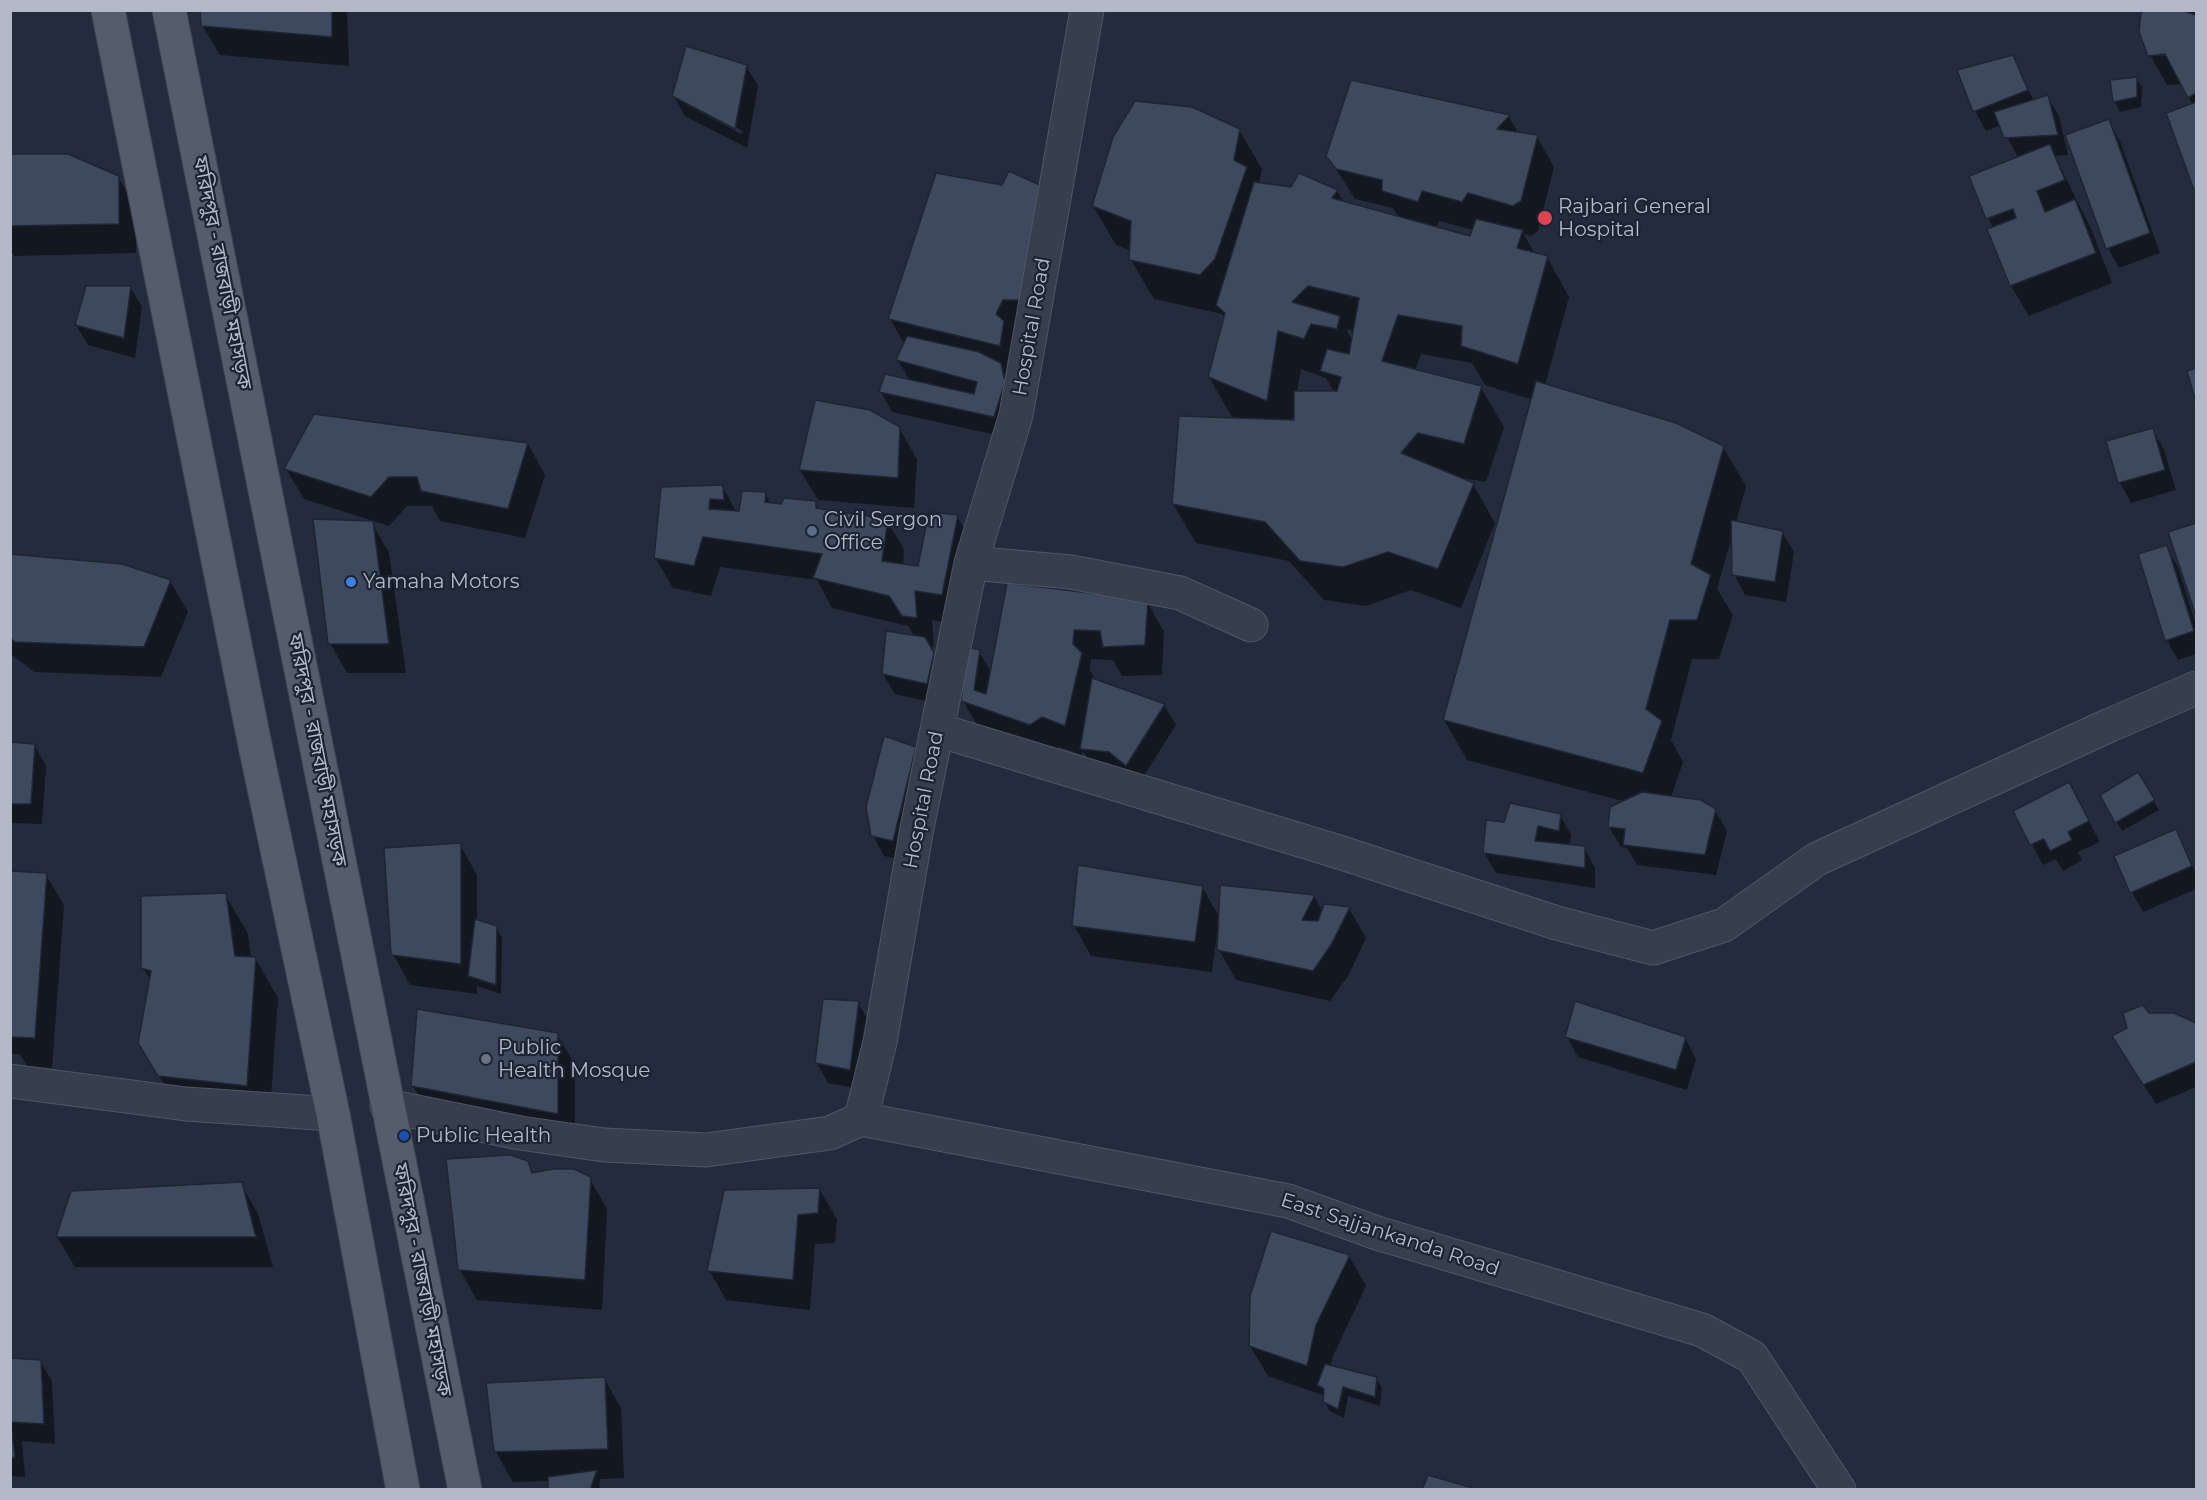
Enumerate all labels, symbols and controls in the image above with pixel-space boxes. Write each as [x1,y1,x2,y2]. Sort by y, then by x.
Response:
street label: ফরিদপুর - রাজবাড়ী মহাসড়ক [188,154,256,392]
place label: Rajbari General Hospital [1558,195,1711,242]
marker: Rajbari General Hospital [1536,209,1554,227]
street label: Hospital Road [1008,256,1056,398]
place label: Civil Sergon Office [824,508,942,555]
marker: Civil Sergon Office [805,524,819,538]
place label: Yamaha Motors [363,570,519,594]
marker: Yamaha Motors [344,575,358,589]
street label: ফরিদপুর - রাজবাড়ী মহাসড়ক [283,631,351,869]
street label: Hospital Road [899,729,949,871]
place label: Public Health Mosque [498,1036,650,1083]
marker: Public Health Mosque [479,1052,493,1066]
place label: Public Health [416,1124,551,1148]
marker: Public Health [397,1129,411,1143]
street label: ফরিদপুর - রাজবাড়ী মহাসড়ক [388,1161,456,1399]
street label: East Sajjankanda Road [1278,1188,1502,1282]

